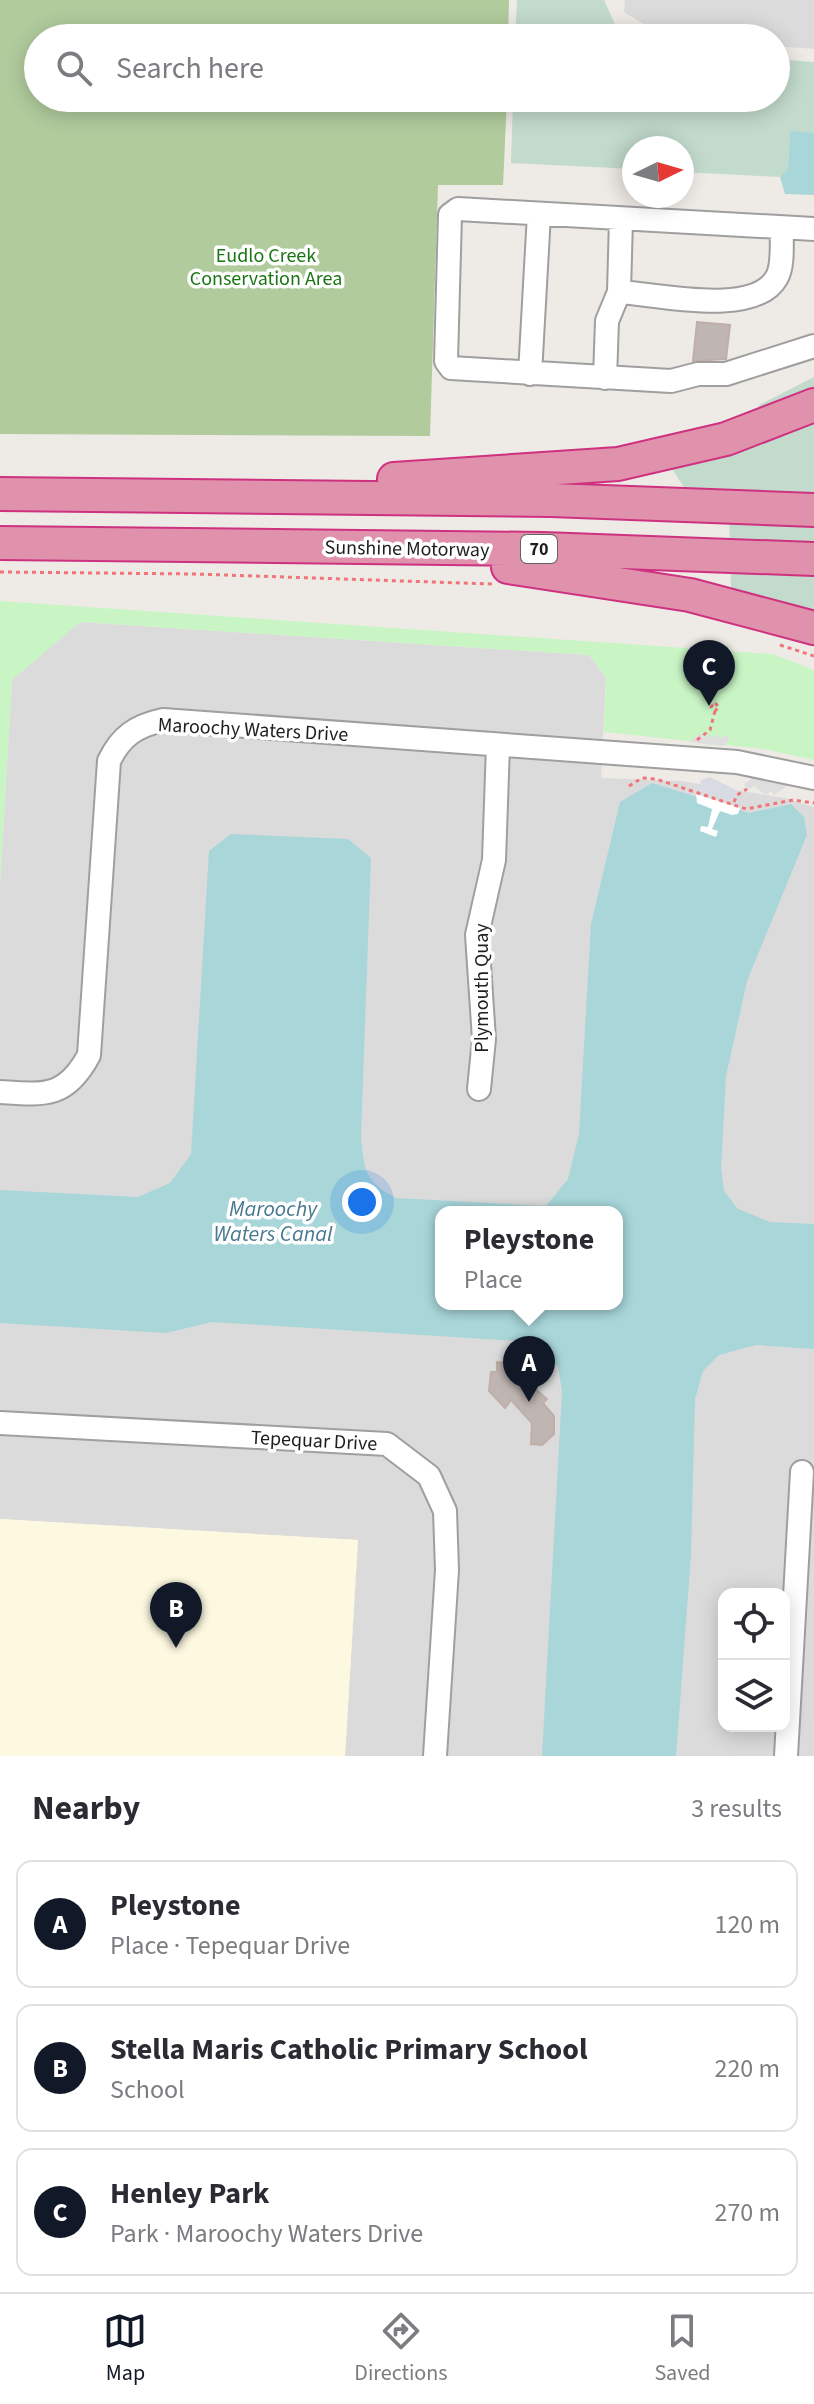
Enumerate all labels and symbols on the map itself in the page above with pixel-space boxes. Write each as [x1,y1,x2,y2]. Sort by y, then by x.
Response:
north arrow [622,136,694,208]
park label: Eudlo Creek Conservation Area [190,242,342,293]
street label: Sunshine Motorway [324,534,490,564]
road number: 70 [521,535,557,563]
pin: C [683,640,735,706]
street label: Maroochy Waters Drive [157,711,349,749]
street label: Plymouth Quay [468,923,496,1053]
your location [342,1182,382,1222]
water label: Maroochy Waters Canal [213,1193,333,1250]
pin: A [503,1336,555,1402]
street label: Tepequar Drive [250,1424,378,1458]
pin: B [150,1582,202,1648]

